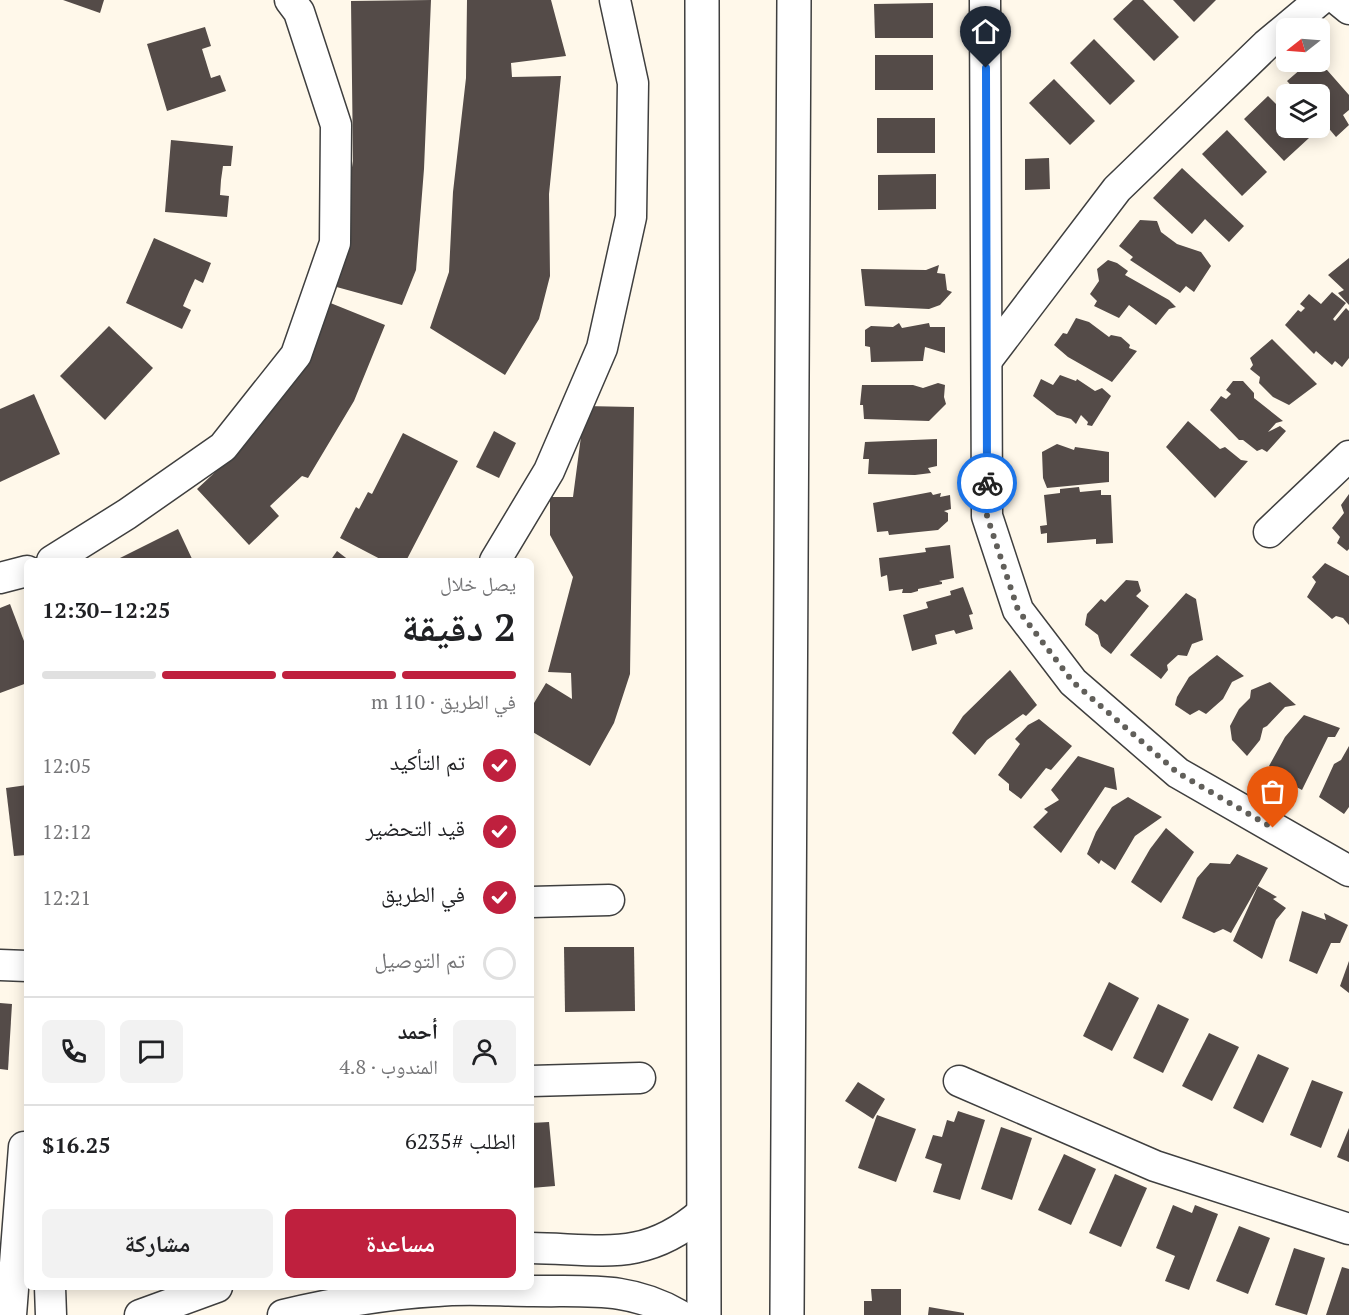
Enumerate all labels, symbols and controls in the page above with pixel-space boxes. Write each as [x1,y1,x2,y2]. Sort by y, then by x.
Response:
pin [960,6,1011,68]
icon: home [969,15,1002,48]
north arrow [1276,18,1330,72]
map controls [1276,18,1330,138]
button: layers [1276,84,1330,138]
courier [957,453,1017,513]
icon: bike [971,467,1004,500]
text: يصل خلال [440,570,516,597]
text: 12:25–12:30 [42,595,170,624]
text: 2 دقيقة [402,600,516,652]
text: في الطريق · 110 m [371,688,516,715]
text: تم التأكيد [390,747,465,776]
icon: check [483,749,516,782]
text: 12:05 [42,752,91,779]
pin [1247,766,1298,828]
icon: bag [1256,775,1289,808]
text: قيد التحضير [366,813,465,842]
icon: check [483,815,516,848]
text: 12:12 [42,818,91,845]
text: في الطريق [381,879,465,908]
icon: check [483,881,516,914]
text: 12:21 [42,884,91,911]
text: تم التوصيل [374,945,465,974]
text: أحمد [398,1016,438,1045]
button: phone [42,1020,105,1083]
button: chat [120,1020,183,1083]
button: person [453,1020,516,1083]
text: المندوب · 4.8 [339,1053,438,1080]
text: الطلب #6235 [405,1126,516,1155]
text: $16.25 [42,1130,111,1159]
button: مشاركة [42,1209,273,1278]
button: مساعدة [285,1209,516,1278]

